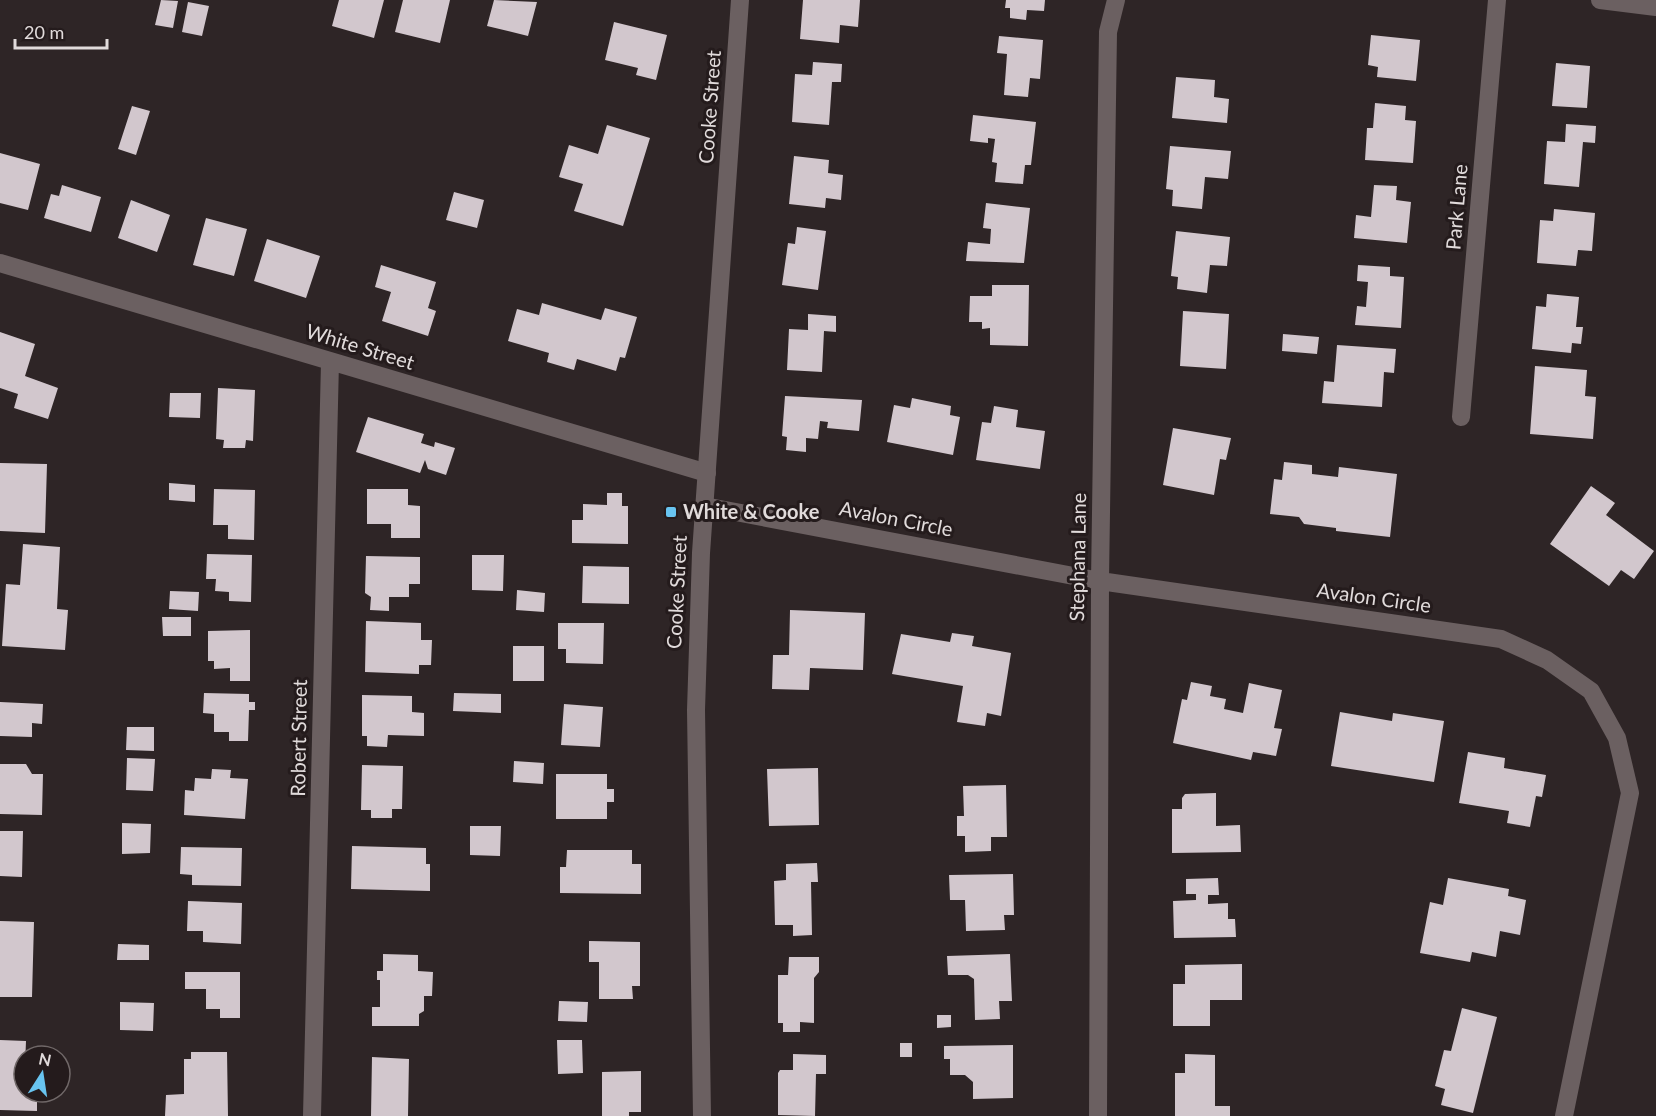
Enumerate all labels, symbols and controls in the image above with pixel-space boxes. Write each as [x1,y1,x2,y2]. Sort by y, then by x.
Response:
scale bar [15,12,106,50]
text: 20 m [24,21,64,43]
street label: Cooke Street [693,49,725,165]
street label: Park Lane [1440,163,1472,251]
street label: White Street [303,318,417,374]
street label: Stephana Lane [1064,493,1090,621]
street label: Avalon Circle [837,495,955,541]
place label: White & Cooke [683,499,820,523]
marker: White & Cooke [664,505,678,519]
street label: Cooke Street [661,535,691,649]
street label: Avalon Circle [1316,577,1433,617]
street label: Robert Street [285,679,311,797]
north arrow [12,1044,72,1104]
text: N [37,1048,53,1069]

